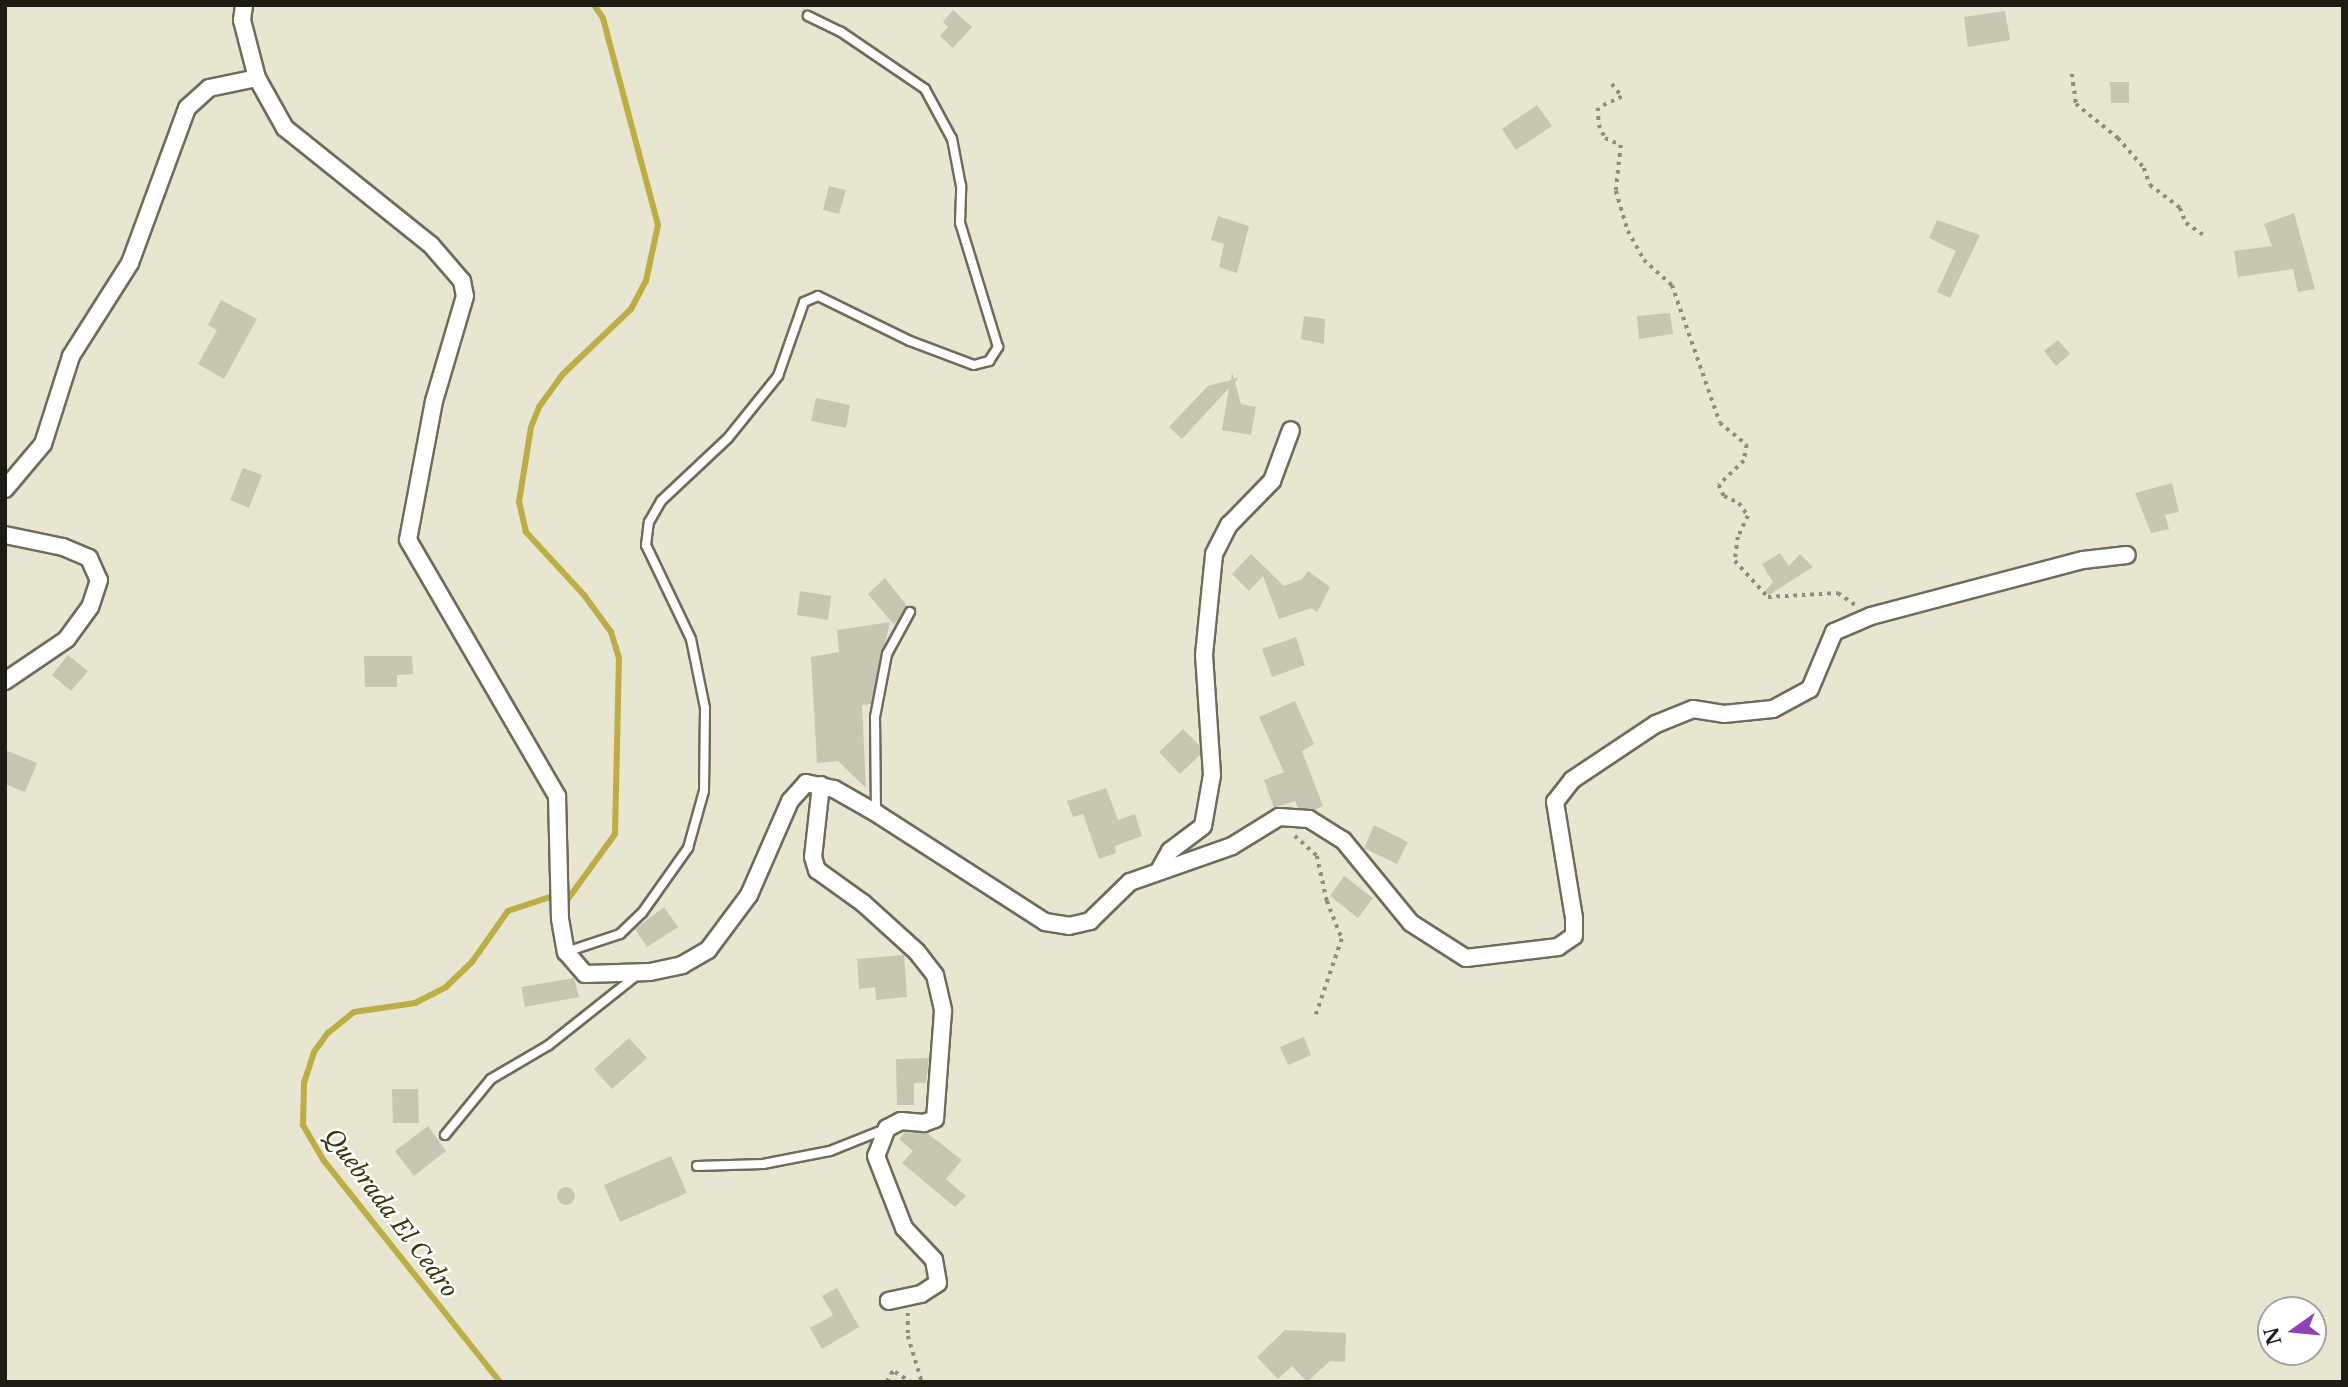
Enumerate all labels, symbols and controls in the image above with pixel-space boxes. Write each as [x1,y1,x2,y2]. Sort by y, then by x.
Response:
water label: Quebrada El Cedro [318,1122,464,1304]
north arrow [2257,1296,2327,1366]
text: N [2260,1324,2287,1348]

